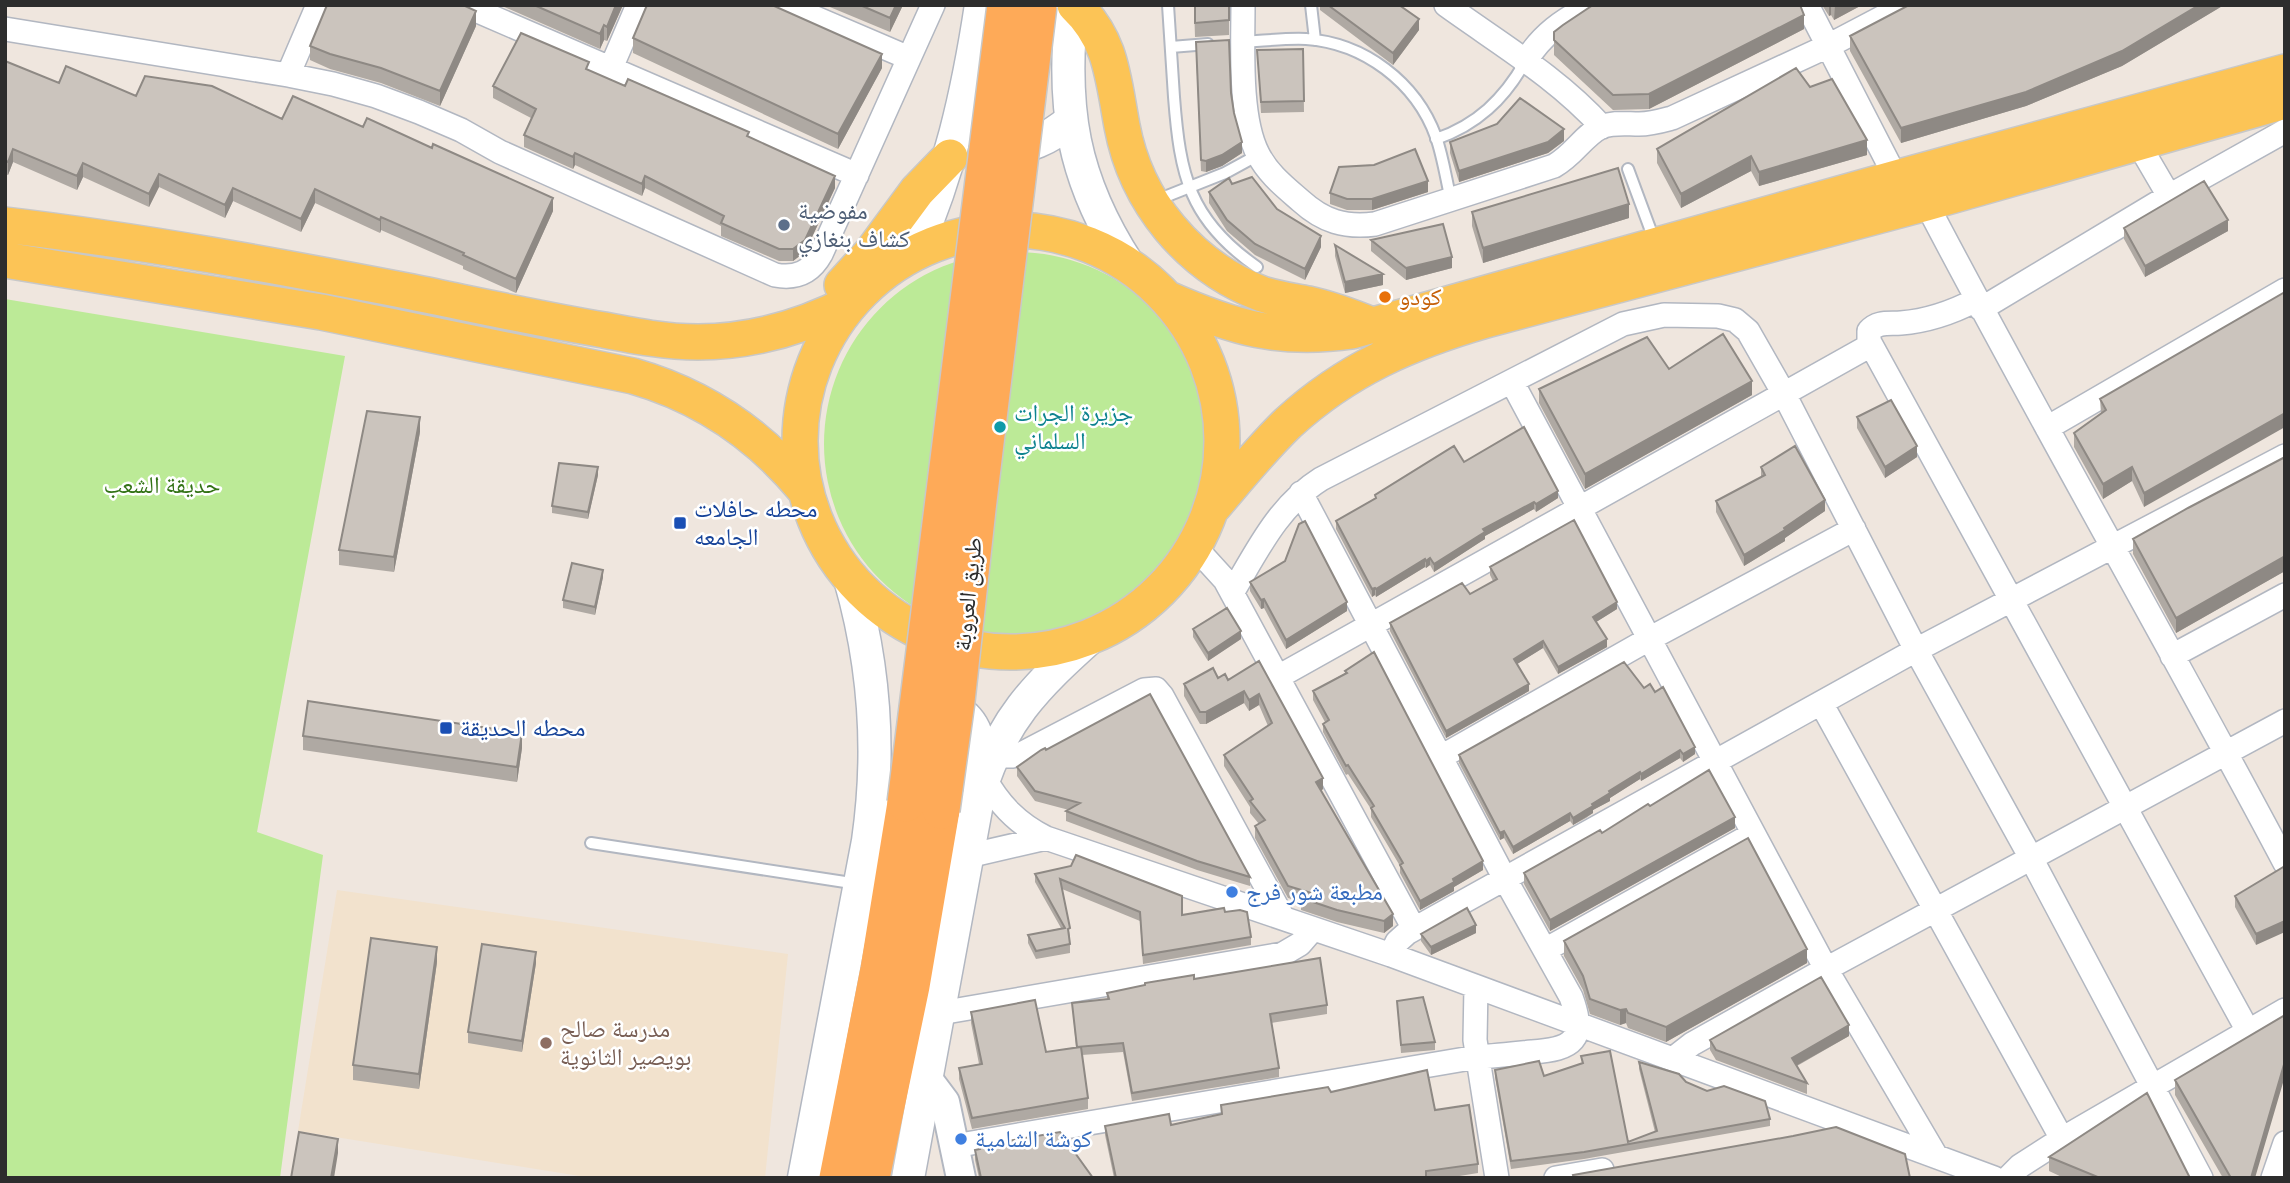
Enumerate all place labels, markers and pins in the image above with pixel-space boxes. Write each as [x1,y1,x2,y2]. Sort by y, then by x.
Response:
place label: مفوضية كشاف بنغازي [798,197,910,258]
marker: مفوضية كشاف بنغازي [776,217,792,233]
place label: كودو [1399,283,1441,311]
marker: كودو [1377,289,1393,305]
place label: جزيرة الجرات السلماني [1014,399,1133,460]
marker: جزيرة الجرات السلماني [992,419,1008,435]
place label: محطه حافلات الجامعه [694,495,817,551]
marker: محطه حافلات الجامعه [672,515,688,531]
place label: محطه الحديقة [460,714,585,742]
marker: محطه الحديقة [438,720,454,736]
place label: مطبعة شور فرج [1246,878,1383,907]
marker: مطبعة شور فرج [1224,884,1240,900]
place label: مدرسة صالح بويصير الثانوية [560,1015,691,1071]
marker: مدرسة صالح بويصير الثانوية [538,1035,554,1051]
place label: كوشة الشامية [975,1125,1092,1153]
marker: كوشة الشامية [953,1131,969,1147]

